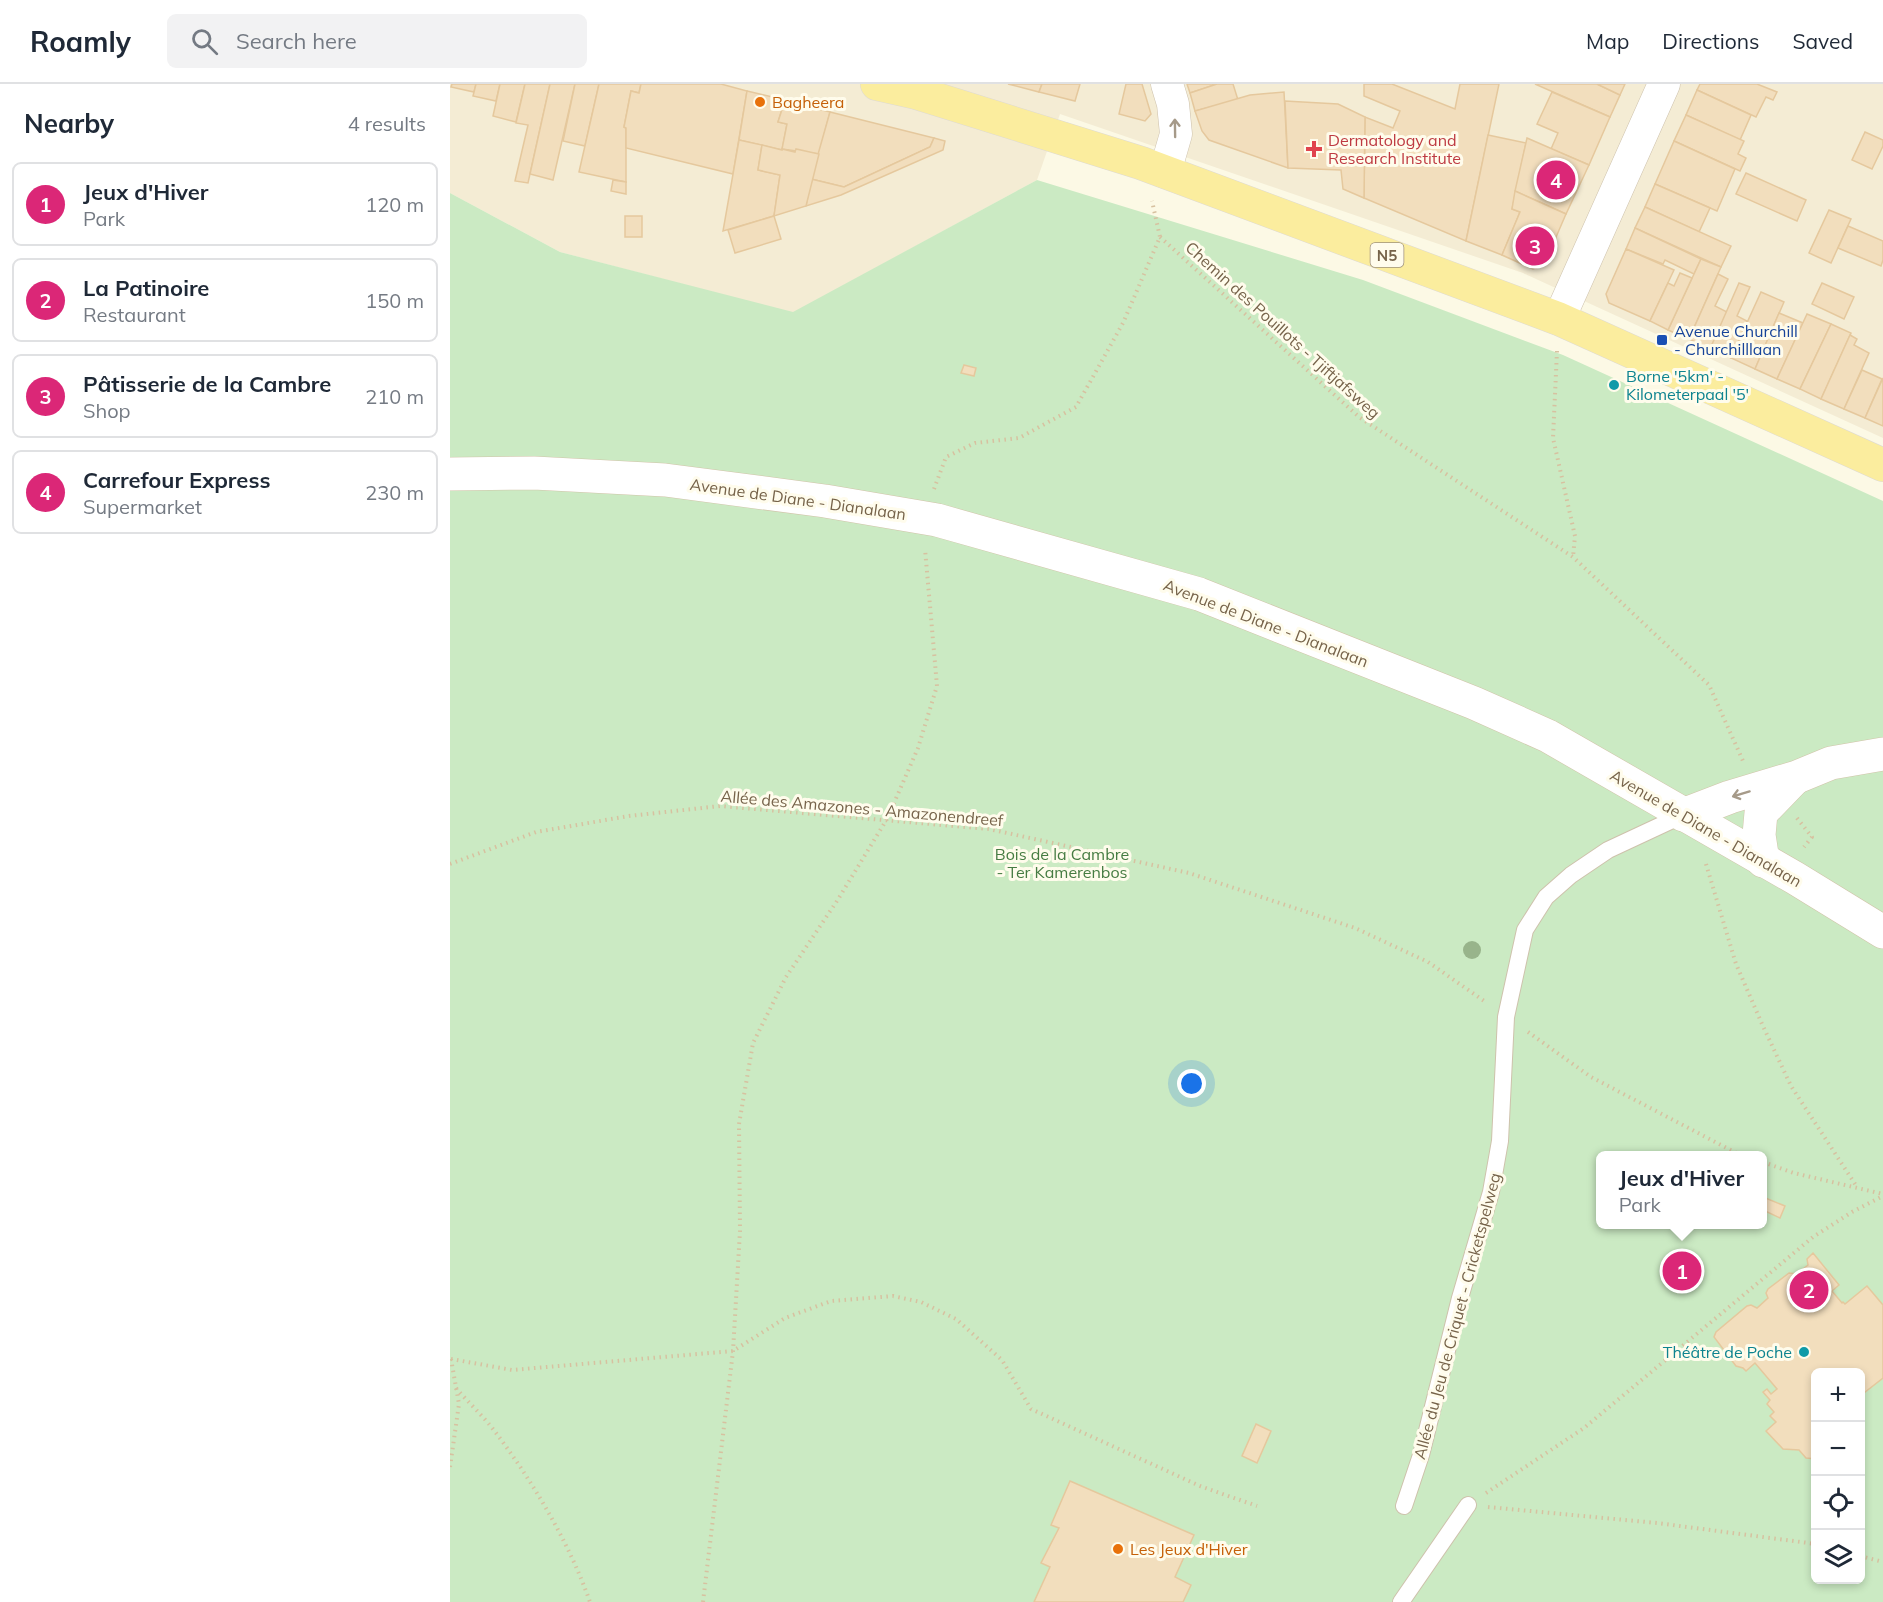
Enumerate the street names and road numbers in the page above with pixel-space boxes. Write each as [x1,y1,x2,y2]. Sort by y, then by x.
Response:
street label: Chemin des Pouillots - Tjiftjafsweg [1182,237,1384,423]
road number: N5 [1370,243,1404,267]
street label: Avenue de Diane - Dianalaan [689,474,907,524]
street label: Avenue de Diane - Dianalaan [1161,575,1371,671]
street label: Avenue de Diane - Dianalaan [1607,765,1805,891]
street label: Allée des Amazones - Amazonendreef [720,786,1005,830]
street label: Allée du Jeu de Criquet - Cricketspelweg [1409,1171,1505,1461]

